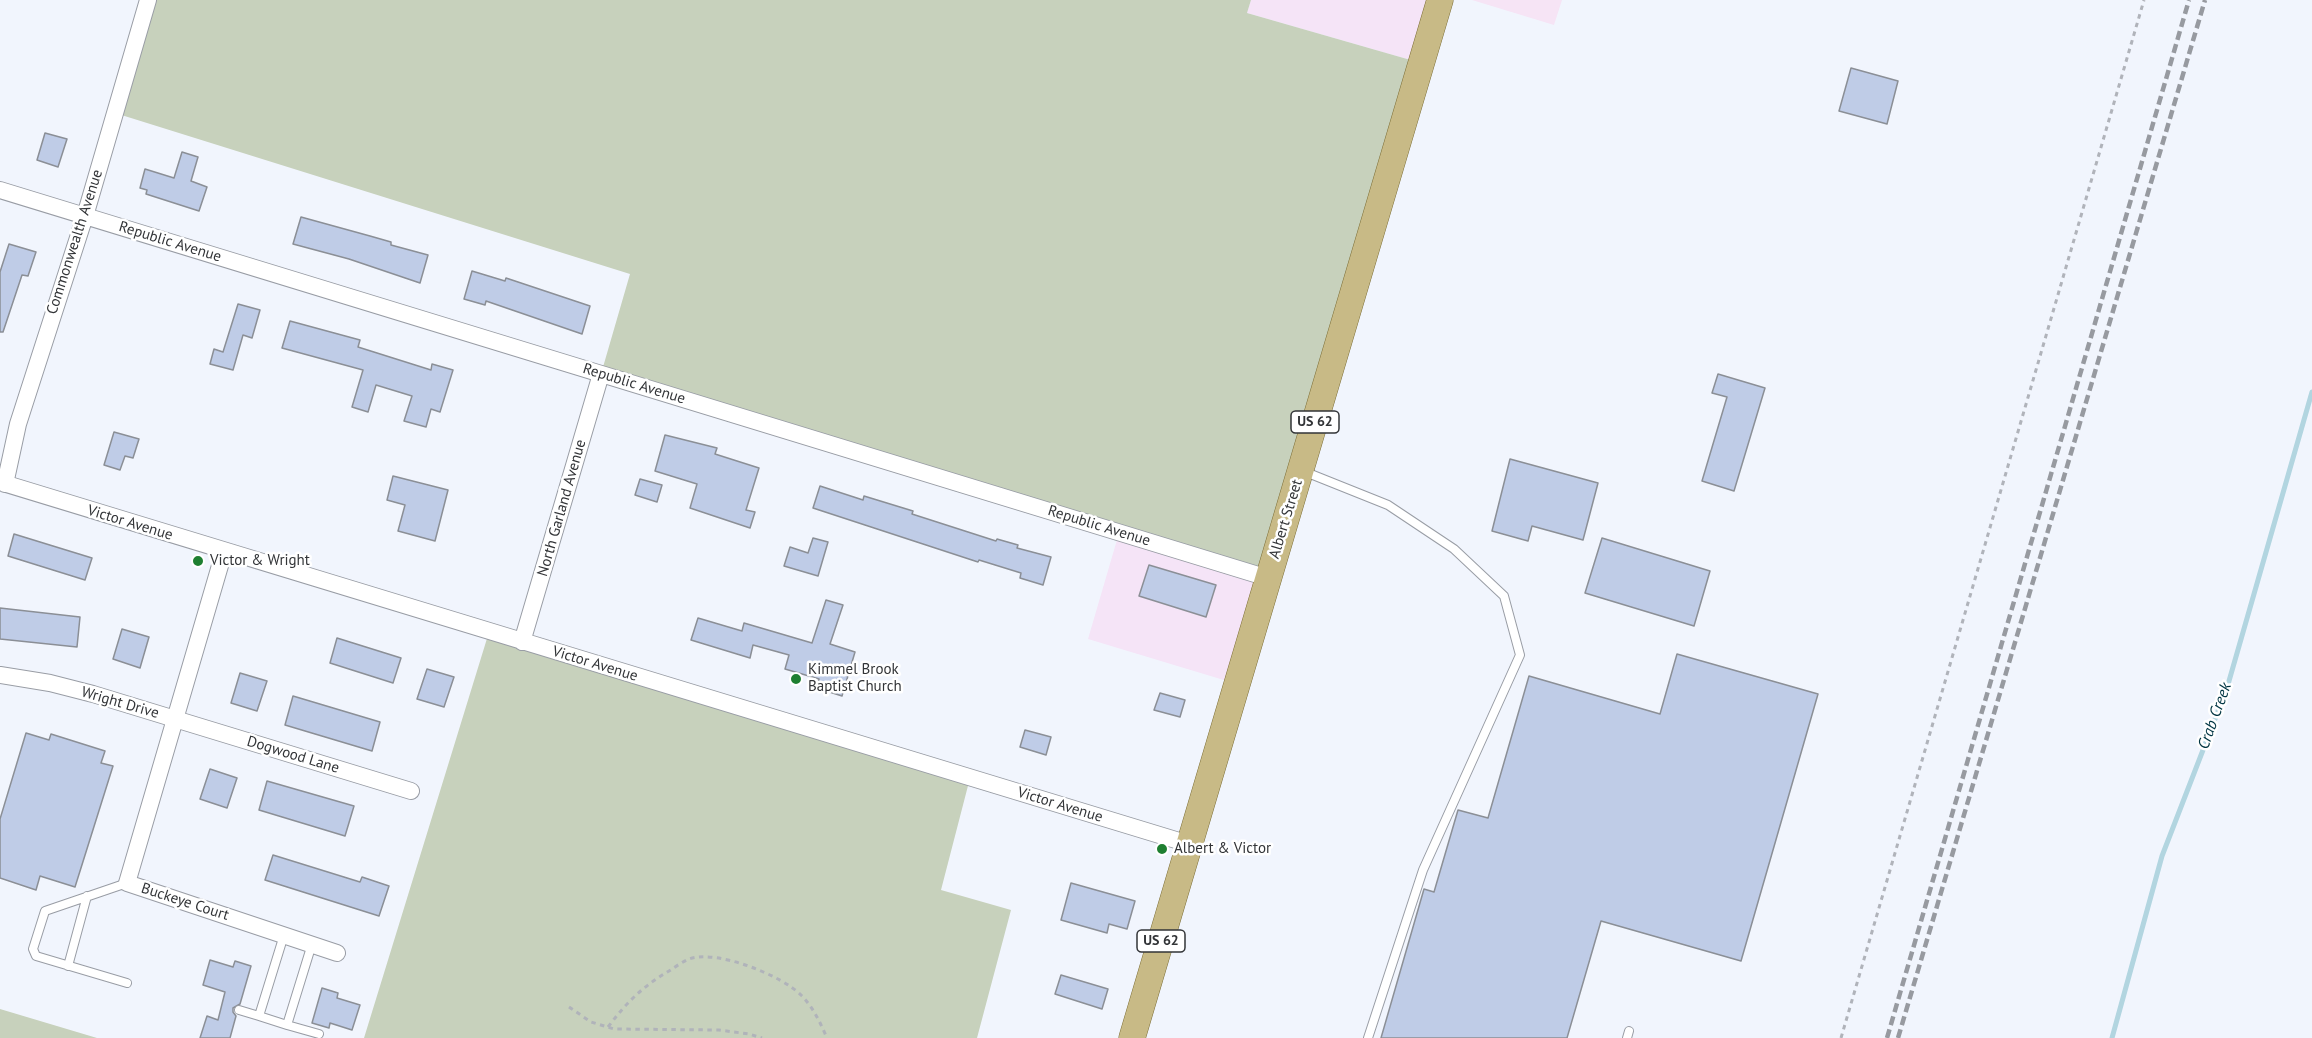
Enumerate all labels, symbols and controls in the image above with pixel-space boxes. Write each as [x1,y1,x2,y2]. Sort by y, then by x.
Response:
street label: Commonwealth Avenue [43,167,107,317]
street label: Republic Avenue [117,218,223,266]
street label: Republic Avenue [581,360,687,408]
road number: US 62 [1291,411,1339,433]
street label: North Garland Avenue [534,437,590,579]
street label: Albert Street [1265,477,1307,561]
street label: Victor Avenue [85,501,175,545]
street label: Republic Avenue [1046,502,1152,550]
place label: Victor & Wright [210,552,310,570]
marker: Victor & Wright [191,554,205,568]
street label: Victor Avenue [550,642,640,686]
place label: Kimmel Brook Baptist Church [808,661,902,696]
marker: Kimmel Brook Baptist Church [789,672,803,686]
water label: Crab Creek [2194,680,2236,752]
street label: Wright Drive [79,683,161,723]
street label: Dogwood Lane [245,732,341,778]
street label: Victor Avenue [1015,783,1105,827]
place label: Albert & Victor [1174,840,1271,858]
marker: Albert & Victor [1155,842,1169,856]
street label: Buckeye Court [139,879,231,925]
road number: US 62 [1137,930,1185,952]

